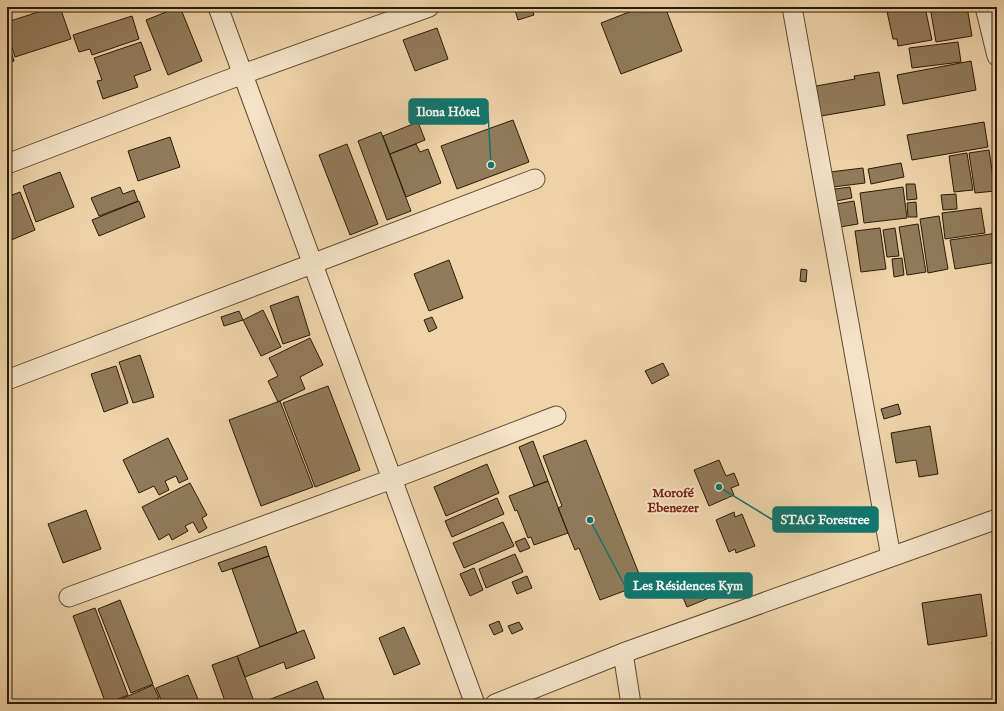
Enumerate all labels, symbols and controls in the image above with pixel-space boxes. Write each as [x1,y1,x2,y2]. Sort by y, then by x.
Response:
callout: Ilona Hôtel [409,99,488,124]
text: Ilona Hôtel [416,104,480,121]
district label: Morofé Ebenezer [647,485,699,517]
callout: STAG Forestree [773,507,878,532]
text: STAG Forestree [780,512,870,529]
callout: Les Résidences Kym [625,573,752,598]
text: Les Résidences Kym [632,578,743,595]

